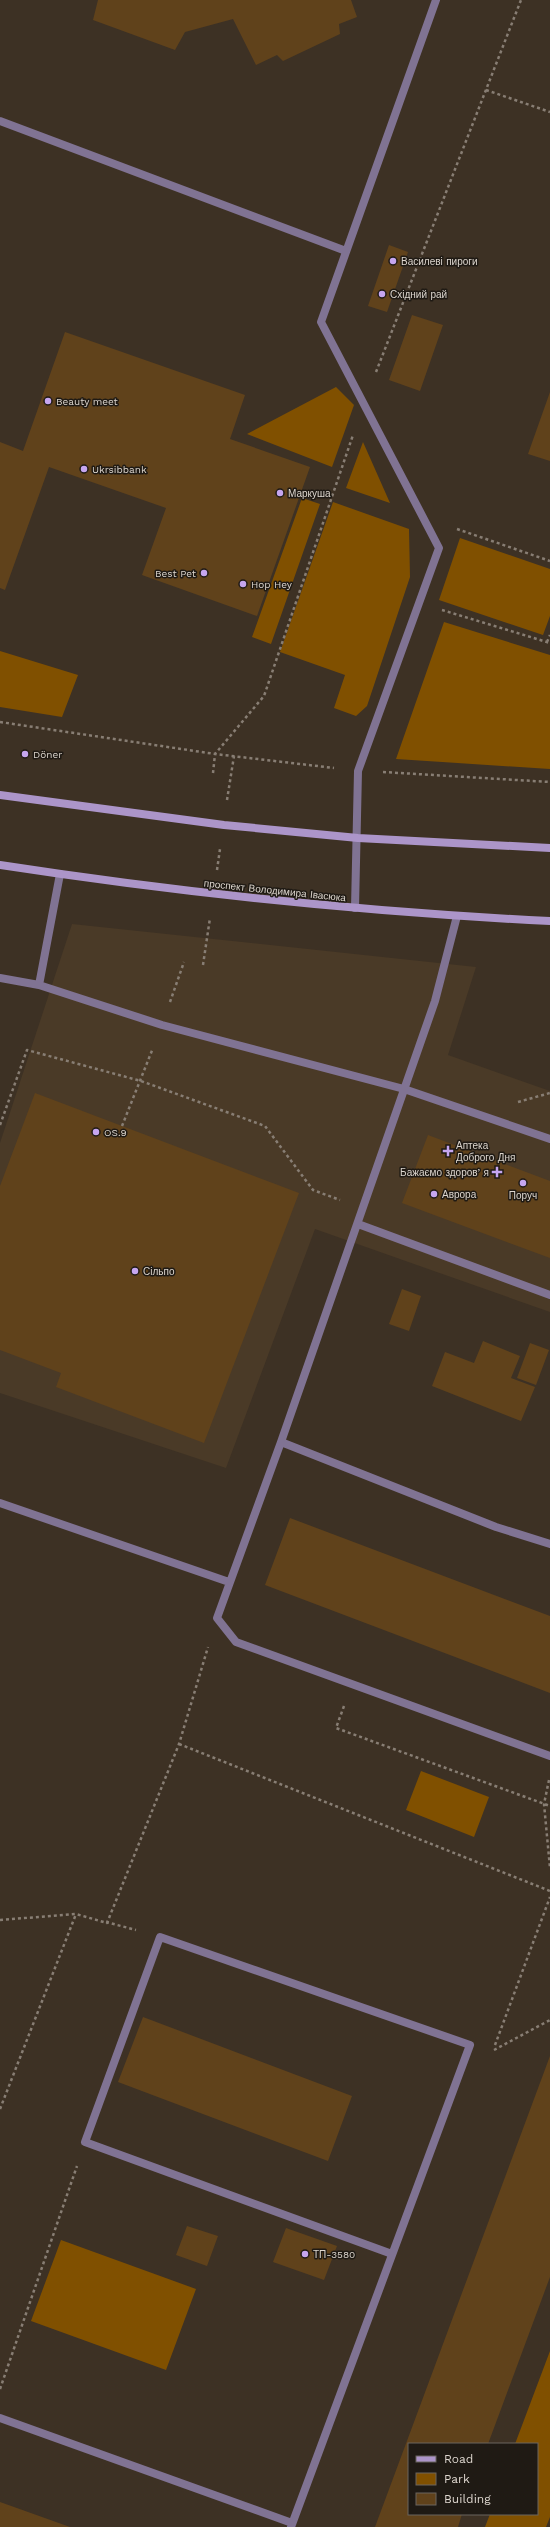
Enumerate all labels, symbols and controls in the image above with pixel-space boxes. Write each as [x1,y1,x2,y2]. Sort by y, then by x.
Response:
marker: Василеві пироги [388,256,398,266]
place label: Василеві пироги [401,256,478,267]
marker: Східний рай [377,289,387,299]
place label: Східний рай [390,289,447,300]
marker: Beauty meet [43,396,53,406]
place label: Beauty meet [56,396,119,407]
marker: Ukrsibbank [79,464,89,474]
place label: Ukrsibbank [92,464,147,475]
marker: Маркуша [275,488,285,498]
place label: Маркуша [288,488,331,499]
place label: Best Pet [155,568,197,579]
marker: Best Pet [199,568,209,578]
marker: Hop Hey [238,579,248,589]
place label: Hop Hey [251,579,293,590]
marker: Döner [20,749,30,759]
place label: Döner [33,749,62,760]
street label: проспект Володимира Івасюка [203,878,347,903]
marker: OS.9 [91,1127,101,1137]
place label: OS.9 [104,1127,127,1138]
place label: Аптека Доброго Дня [456,1140,515,1163]
marker: Аптека Доброго Дня [443,1146,453,1156]
place label: Бажаємо здоровʼя [400,1167,489,1178]
marker: Бажаємо здоровʼя [492,1167,502,1177]
marker: Поруч [518,1178,528,1188]
marker: Аврора [429,1189,439,1199]
place label: Аврора [442,1189,477,1200]
place label: Поруч [509,1190,537,1201]
marker: Сільпо [130,1266,140,1276]
place label: Сільпо [143,1266,175,1277]
marker: ТП-3580 [300,2249,310,2259]
place label: ТП-3580 [313,2249,355,2260]
legend [408,2443,538,2515]
text: Road [444,2452,473,2466]
text: Park [444,2472,470,2486]
text: Building [444,2492,491,2506]

